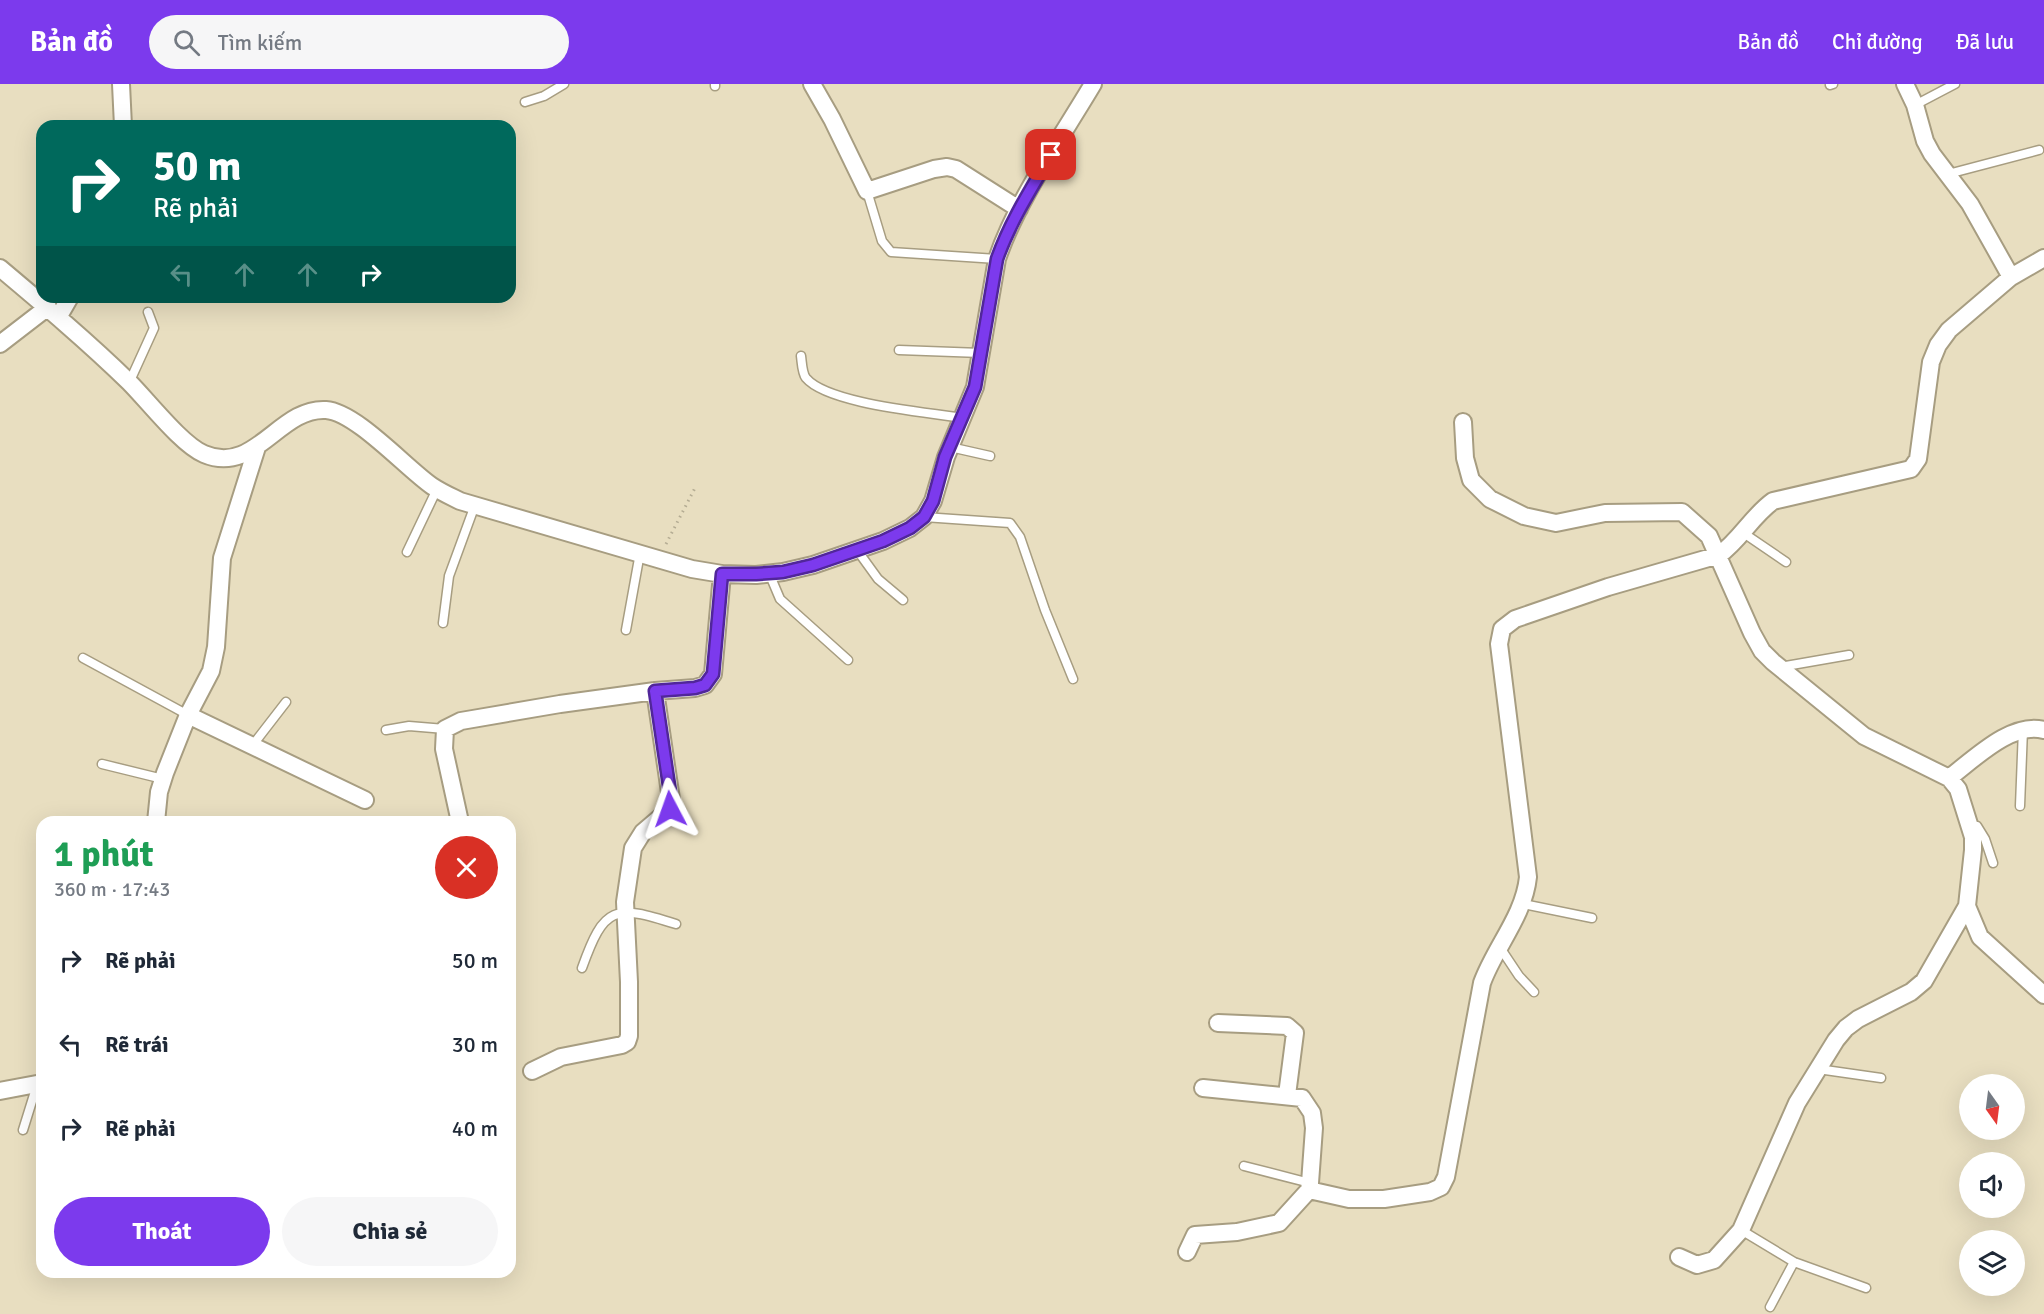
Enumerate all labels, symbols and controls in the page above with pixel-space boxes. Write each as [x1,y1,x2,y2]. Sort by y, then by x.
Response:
search box [149,15,569,69]
text: Bản đồ [30,25,113,59]
icon: search [170,26,203,59]
text: Tìm kiếm [218,29,302,56]
text: Bản đồ [1738,29,1799,55]
text: Chỉ đường [1832,29,1923,55]
text: Đã lưu [1956,29,2014,55]
pin [1025,129,1076,180]
icon: arrive [1034,138,1067,171]
text: 50 m [153,141,242,192]
icon: right [54,144,132,222]
text: Rẽ phải [153,192,238,225]
icon: left [165,258,198,291]
icon: ahead [228,258,261,291]
icon: ahead [291,258,324,291]
icon: right [354,258,387,291]
position arrow [638,777,702,841]
text: 1 phút [54,832,154,877]
button: close [435,836,498,899]
text: 360 m · 17:43 [54,877,170,902]
icon: right [54,944,87,977]
text: Rẽ phải [105,947,176,974]
text: 50 m [452,947,498,974]
icon: left [54,1028,87,1061]
text: Rẽ trái [105,1031,169,1058]
text: 30 m [452,1031,498,1058]
north arrow [1959,1074,2025,1140]
map controls [1959,1074,2025,1296]
icon: right [54,1112,87,1145]
text: Rẽ phải [105,1115,176,1142]
text: 40 m [452,1115,498,1142]
button: sound [1959,1152,2025,1218]
button: Thoát [54,1197,270,1266]
button: Chia sẻ [282,1197,498,1266]
button: layers [1959,1230,2025,1296]

